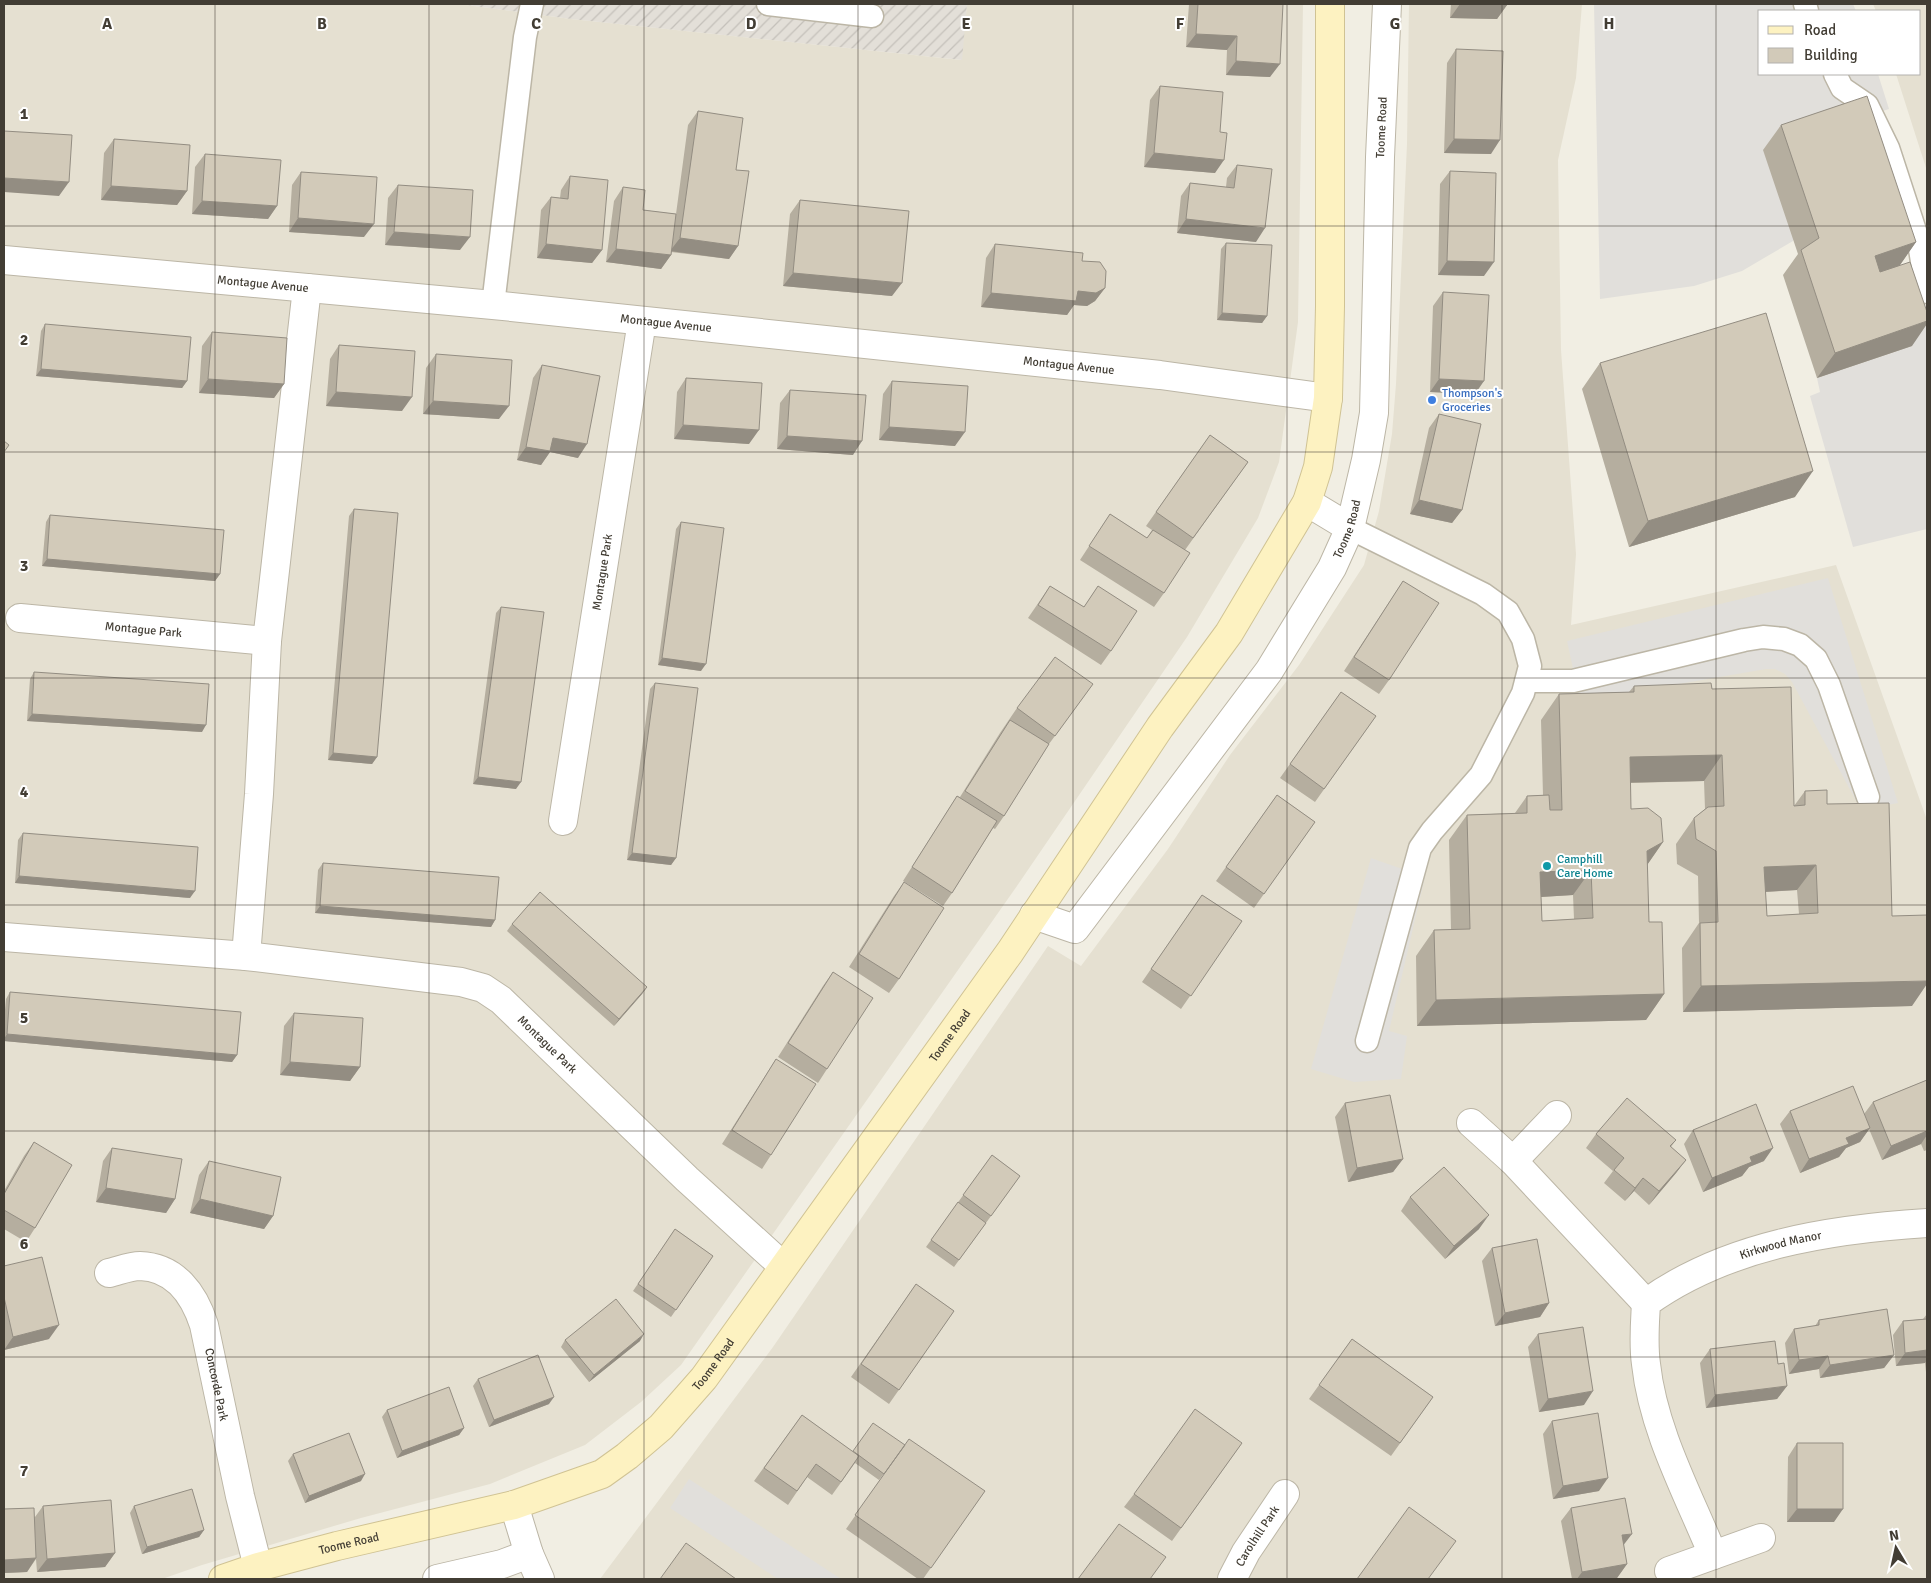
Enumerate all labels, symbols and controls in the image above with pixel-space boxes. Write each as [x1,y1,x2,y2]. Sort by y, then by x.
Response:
legend [1758,10,1921,75]
text: A [102,14,113,34]
text: B [317,14,327,34]
text: C [531,14,541,34]
text: D [746,14,757,34]
text: E [961,14,971,34]
text: F [1176,14,1185,34]
text: G [1390,14,1400,34]
text: H [1604,14,1614,34]
text: Road [1804,21,1836,39]
text: Building [1804,46,1858,64]
street label: Toome Road [1373,96,1391,158]
text: 1 [20,104,29,124]
street label: Montague Avenue [216,273,309,296]
street label: Montague Avenue [619,311,712,336]
text: 2 [20,330,28,350]
street label: Montague Avenue [1022,354,1115,378]
place label: Thompson's Groceries [1442,386,1502,415]
marker: Thompson's Groceries [1426,394,1438,406]
street label: Toome Road [1330,498,1364,561]
street label: Montague Park [589,533,616,612]
text: 3 [20,556,28,576]
street label: Montague Park [104,619,183,641]
text: 4 [20,782,29,802]
place label: Camphill Care Home [1557,852,1613,881]
marker: Camphill Care Home [1541,860,1553,872]
street label: Toome Road [926,1007,974,1065]
text: 5 [20,1008,28,1028]
street label: Montague Park [514,1013,580,1077]
street label: Kirkwood Manor [1738,1228,1823,1263]
text: 6 [20,1234,29,1254]
street label: Toome Road [689,1336,738,1394]
street label: Concorde Park [201,1347,231,1422]
text: 7 [20,1461,29,1481]
street label: Carolhill Park [1233,1503,1283,1569]
north arrow [1871,1523,1921,1573]
text: N [1888,1526,1900,1545]
street label: Toome Road [317,1529,381,1558]

